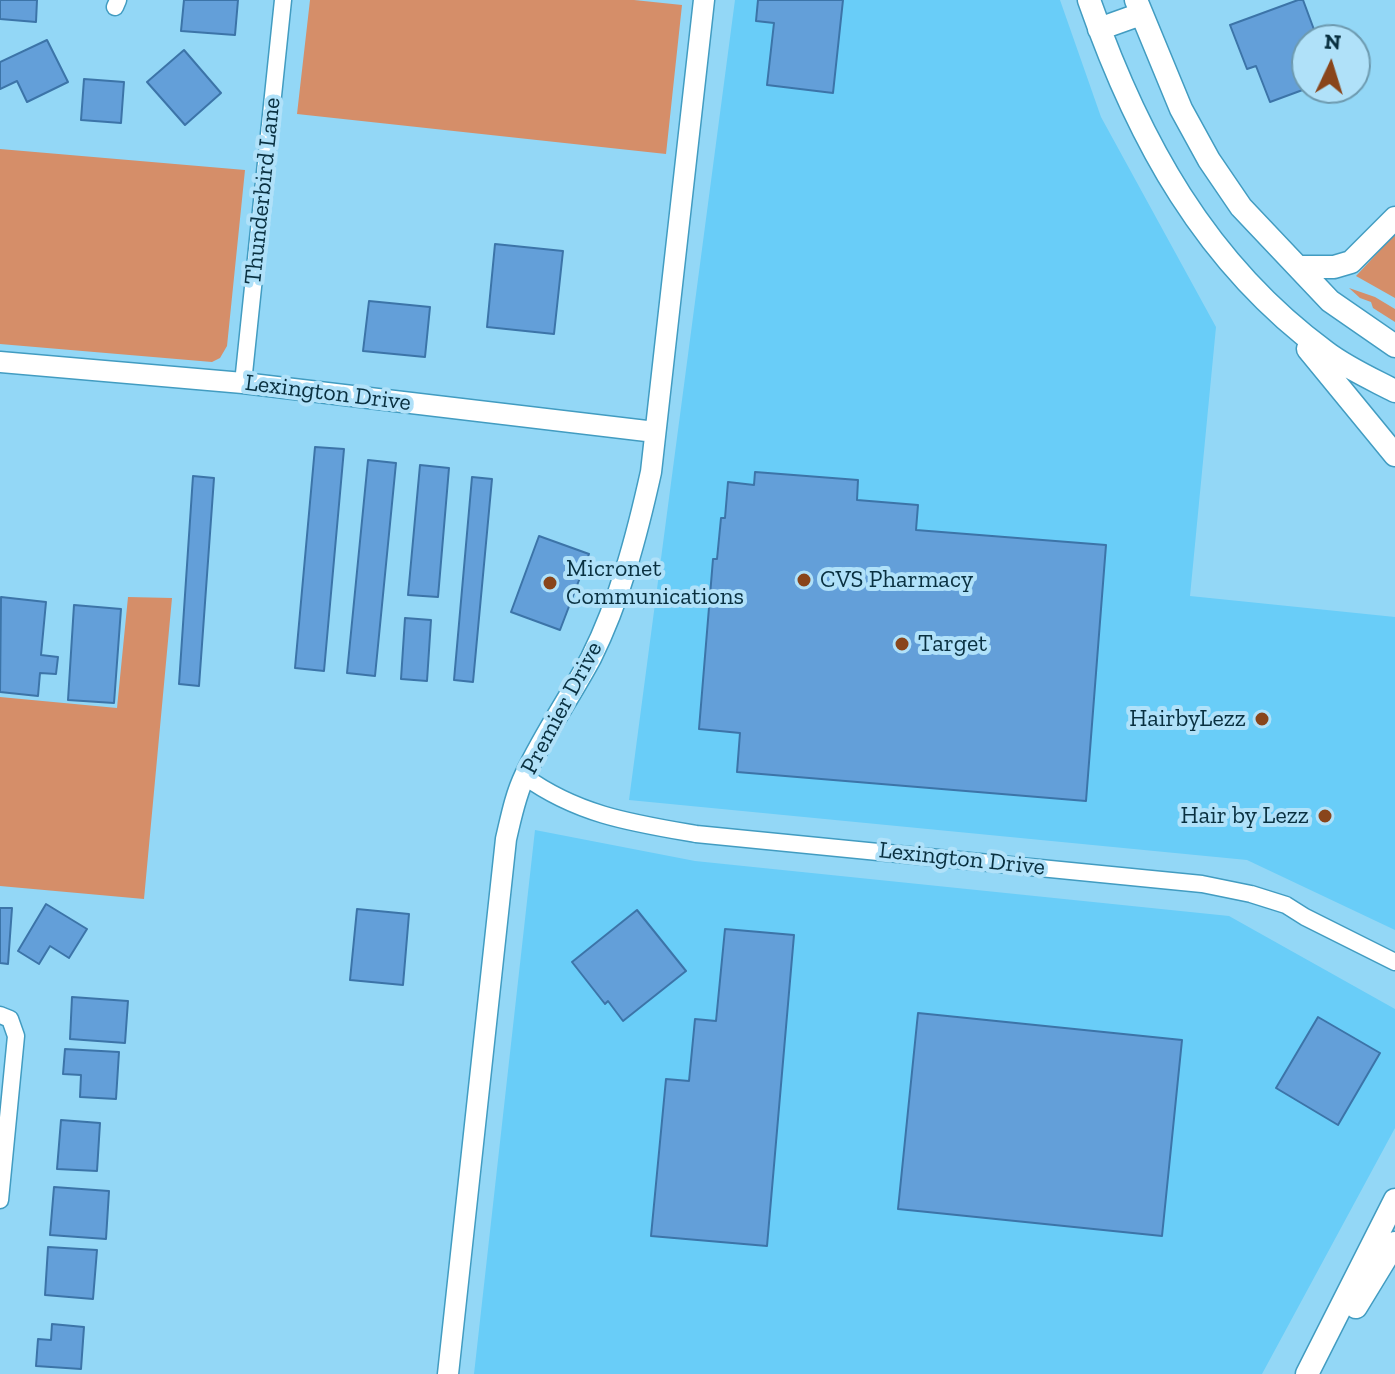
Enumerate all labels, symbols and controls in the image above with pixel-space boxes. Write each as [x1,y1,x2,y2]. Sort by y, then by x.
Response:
north arrow [1291,24,1371,104]
text: N [1323,28,1342,56]
street label: Thunderbird Lane [239,96,287,286]
street label: Lexington Drive [243,369,413,417]
place label: Micronet Communications [566,555,744,611]
place label: CVS Pharmacy [820,566,973,594]
marker: CVS Pharmacy [795,571,813,589]
marker: Micronet Communications [541,574,559,592]
place label: Target [918,630,987,658]
marker: Target [893,635,911,653]
street label: Premier Drive [515,637,609,779]
place label: HairbyLezz [1129,705,1246,733]
marker: HairbyLezz [1253,710,1271,728]
place label: Hair by Lezz [1181,802,1309,830]
marker: Hair by Lezz [1316,807,1334,825]
street label: Lexington Drive [877,836,1047,882]

